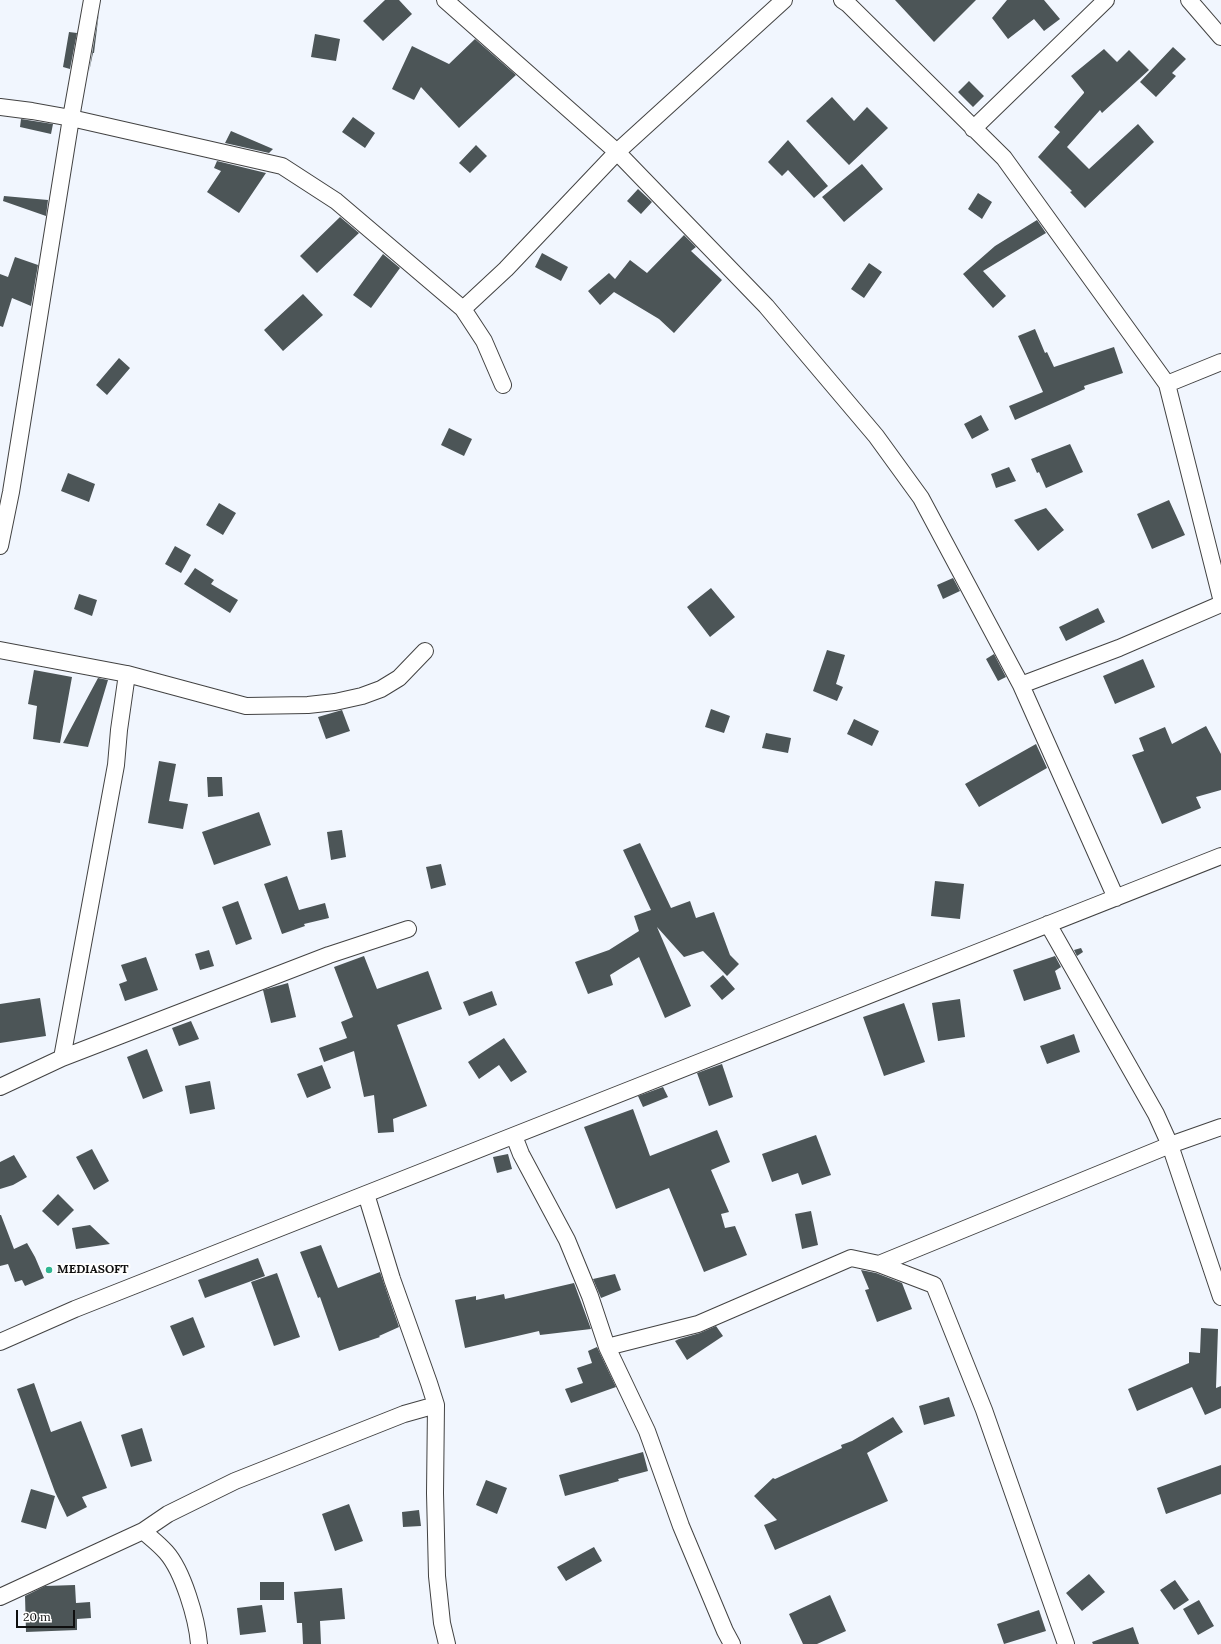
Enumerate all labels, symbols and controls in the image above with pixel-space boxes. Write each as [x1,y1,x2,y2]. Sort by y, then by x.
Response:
place label: MEDIASOFT [57,1263,129,1277]
marker: MEDIASOFT [44,1265,54,1275]
scale bar [18,1602,77,1628]
text: 20 m [23,1609,51,1624]

